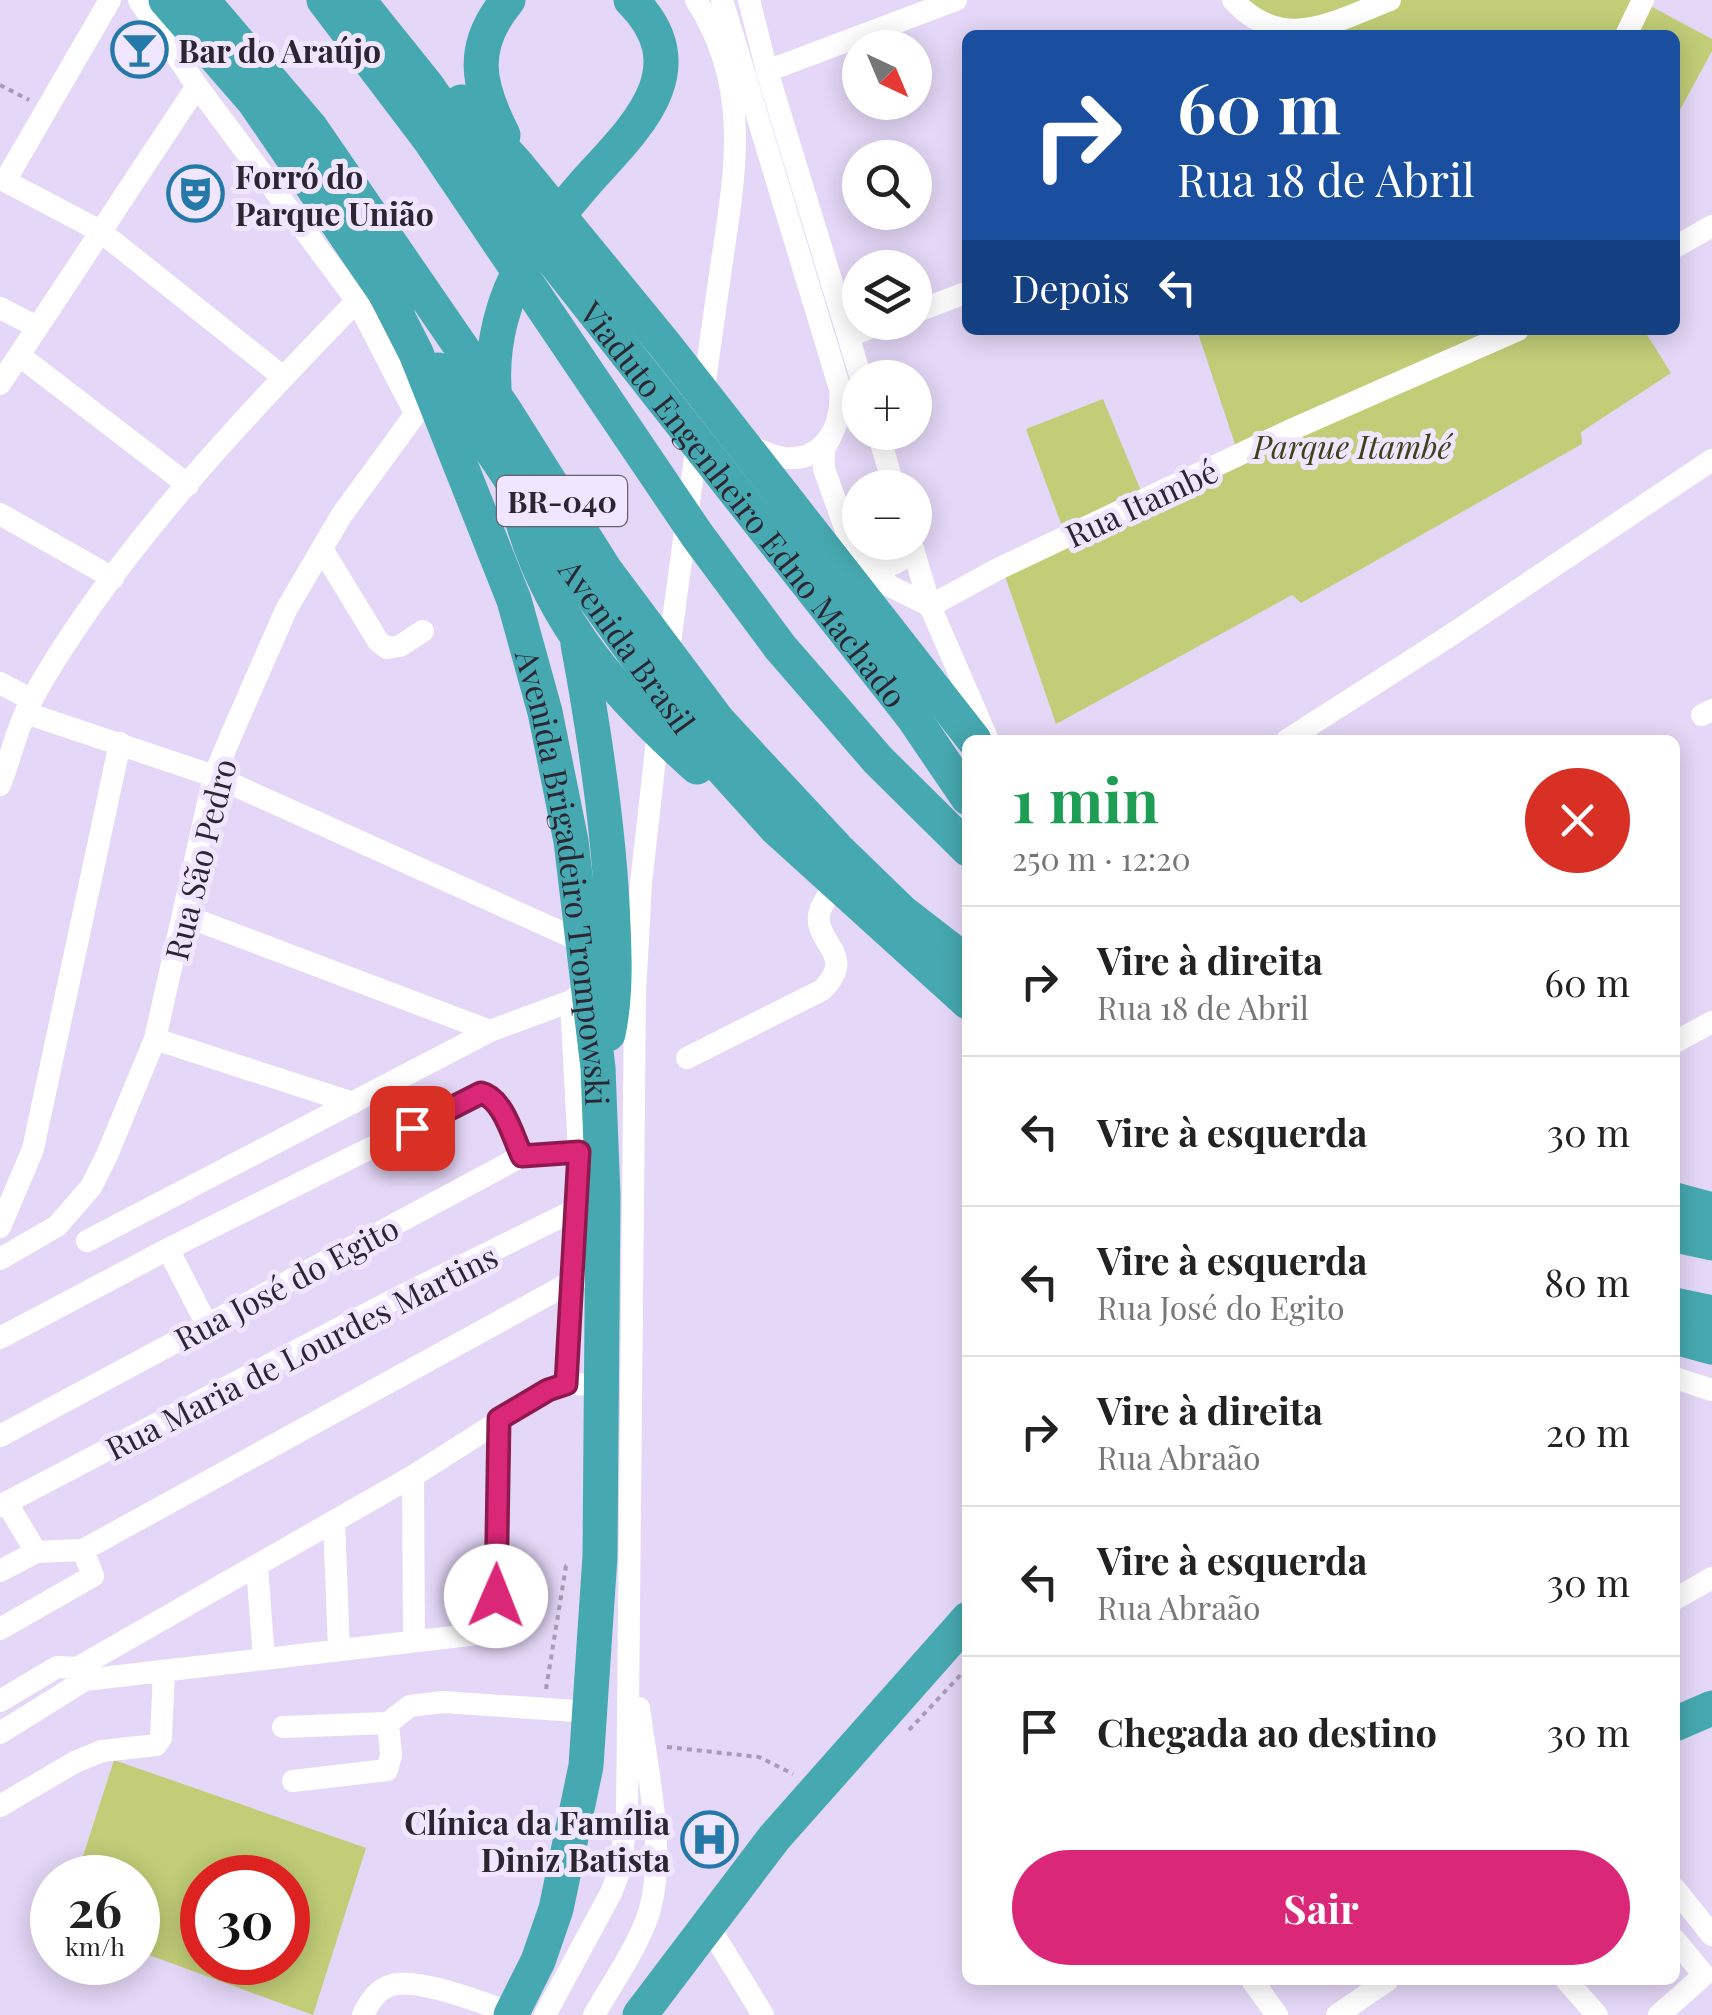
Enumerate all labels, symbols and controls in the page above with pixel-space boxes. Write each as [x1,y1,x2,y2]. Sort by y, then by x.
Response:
bar icon: Bar do Araújo [109,19,169,79]
place label: Bar do Araújo [178,28,381,71]
north arrow [842,30,932,120]
map controls [842,30,932,560]
text: 60 m [1177,58,1341,152]
icon: right [1012,70,1142,200]
button: search [842,140,932,230]
text: Rua 18 de Abril [1177,148,1475,208]
place label: Forró do Parque União [235,154,434,234]
theatre icon: Forró do Parque União [166,163,226,223]
button: layers [842,250,932,340]
icon: left [1150,260,1205,315]
text: Depois [1012,262,1130,313]
street label: Viaduto Engenheiro Edno Machado [571,291,918,715]
button: + [842,360,932,450]
park label: Parque Itambé [1251,424,1453,467]
street label: Rua Itambé [1058,448,1224,556]
button: − [842,470,932,560]
road number: BR-040 [497,476,627,526]
street label: Avenida Brasil [550,549,706,741]
street label: Avenida Brigadeiro Trompowski [507,644,621,1106]
street label: Rua São Pedro [153,754,245,964]
text: 1 min [1012,758,1159,838]
button: close [1525,768,1630,873]
text: 250 m · 12:20 [1012,836,1191,879]
text: Vire à direita [1097,934,1323,985]
icon: right [1012,954,1067,1009]
text: 60 m [1544,956,1630,1007]
text: Rua 18 de Abril [1097,985,1309,1028]
pin [370,1086,455,1171]
icon: arrive [385,1101,440,1156]
icon: left [1012,1104,1067,1159]
text: Vire à esquerda [1097,1106,1367,1157]
text: 30 m [1547,1106,1630,1157]
street label: Rua José do Egito [167,1205,405,1359]
street label: Rua Maria de Lourdes Martins [98,1233,504,1469]
text: Vire à esquerda [1097,1234,1367,1285]
icon: left [1012,1254,1067,1309]
text: 80 m [1544,1256,1630,1307]
text: Rua José do Egito [1097,1285,1344,1328]
text: Vire à direita [1097,1384,1323,1435]
icon: right [1012,1404,1067,1459]
text: 20 m [1546,1406,1630,1457]
text: Rua Abraão [1097,1435,1261,1478]
text: Vire à esquerda [1097,1534,1367,1585]
position arrow [444,1544,548,1648]
icon: left [1012,1554,1067,1609]
text: 30 m [1547,1556,1630,1607]
text: Rua Abraão [1097,1585,1261,1628]
icon: arrive [1012,1704,1067,1759]
text: Chegada ao destino [1097,1706,1437,1757]
text: 30 m [1547,1706,1630,1757]
place label: Clínica da Família Diniz Batista [404,1800,670,1880]
hospital icon: Clínica da Família Diniz Batista [679,1809,739,1869]
button: Sair [1012,1850,1630,1965]
speed limit sign: 30 [180,1855,310,1985]
text: 26 [68,1874,122,1941]
text: km/h [65,1929,125,1962]

